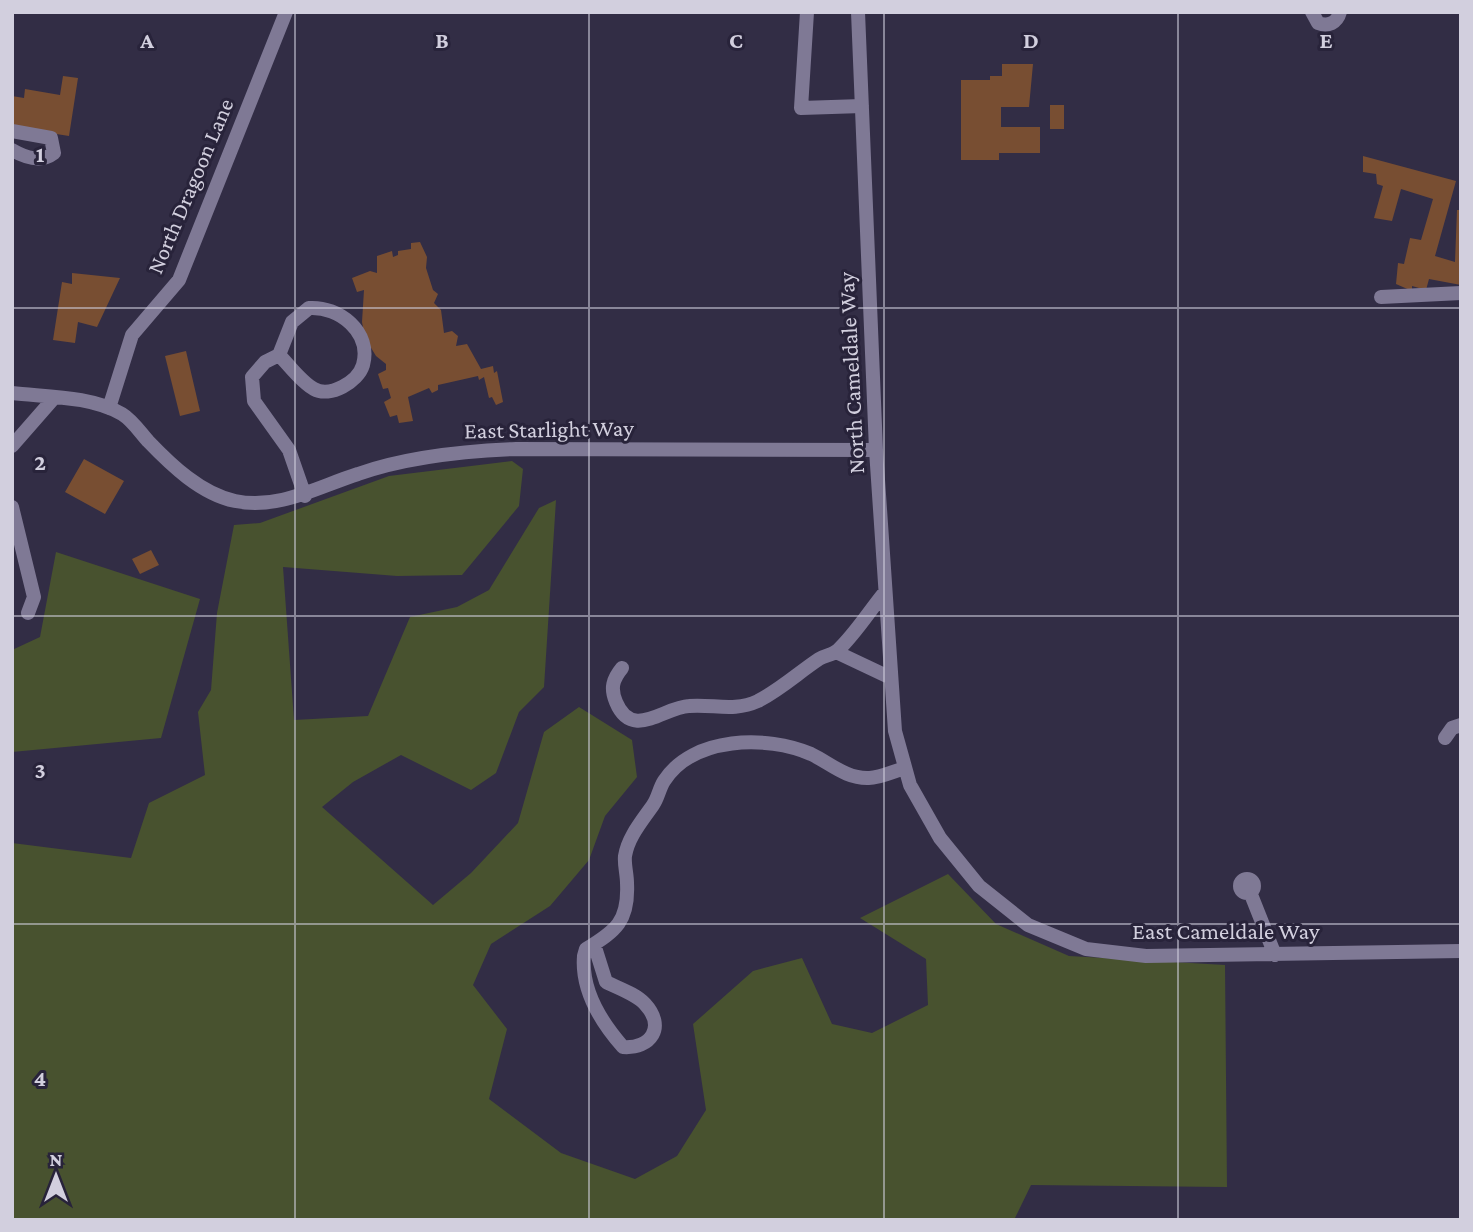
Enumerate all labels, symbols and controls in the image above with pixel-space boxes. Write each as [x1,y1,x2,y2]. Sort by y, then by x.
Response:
text: A [139,27,154,53]
text: B [435,27,449,53]
text: C [729,27,743,53]
text: D [1023,27,1039,53]
text: E [1319,27,1333,53]
street label: North Dragoon Lane [141,95,239,277]
text: 1 [36,141,45,167]
street label: North Cameldale Way [833,271,869,475]
street label: East Starlight Way [464,415,634,443]
text: 2 [34,449,46,475]
text: 3 [34,757,46,783]
street label: East Cameldale Way [1132,918,1320,944]
text: 4 [34,1065,46,1091]
north arrow [21,1141,91,1211]
text: N [50,1149,63,1170]

